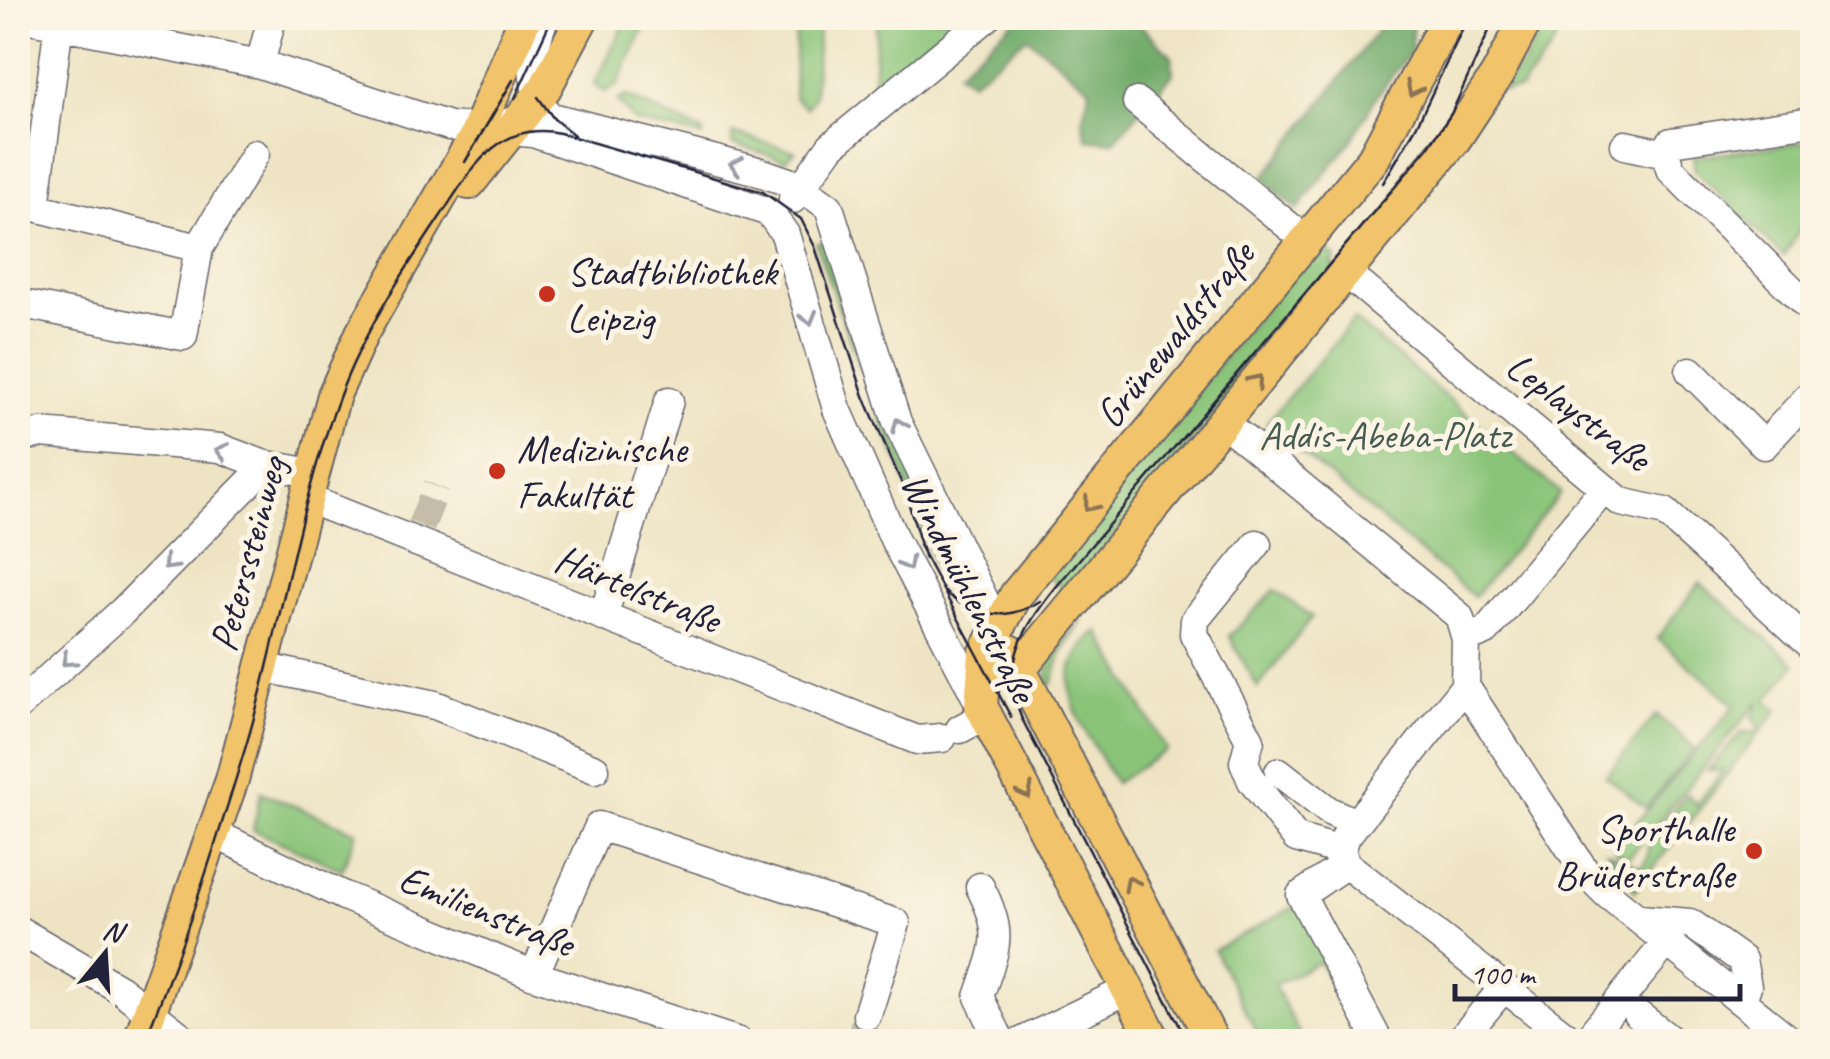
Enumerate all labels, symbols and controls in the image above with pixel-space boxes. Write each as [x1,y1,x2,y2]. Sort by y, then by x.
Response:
one-way arrow [1406,79,1425,97]
one-way arrow [728,156,745,177]
street label: Grünewaldstraße [1084,229,1267,438]
place label: Stadtbibliothek Leipzig [567,247,779,343]
marker: Stadtbibliothek Leipzig [536,283,558,305]
one-way arrow [797,309,818,326]
street label: Leplaystraße [1496,341,1663,484]
one-way arrow [1244,375,1262,393]
park label: Addis-Abeba-Platz [1259,410,1513,460]
one-way arrow [891,417,911,435]
place label: Medizinische Fakultät [517,424,689,520]
one-way arrow [214,442,231,463]
street label: Peterssteinweg [198,449,298,656]
marker: Medizinische Fakultät [486,460,508,482]
street label: Windmühlenstraße [890,464,1050,713]
one-way arrow [1084,493,1102,511]
street label: Härtelstraße [548,533,730,646]
one-way arrow [162,552,180,570]
one-way arrow [895,553,914,571]
one-way arrow [61,649,80,667]
one-way arrow [1014,782,1033,800]
place label: Sporthalle Brüderstraße [1555,804,1737,900]
marker: Sporthalle Brüderstraße [1743,840,1765,862]
street label: Emilienstraße [392,853,584,970]
one-way arrow [1123,876,1143,894]
north arrow [55,904,155,1004]
text: N [99,911,131,951]
scale bar [1455,939,1740,1001]
text: 100 m [1470,955,1537,993]

